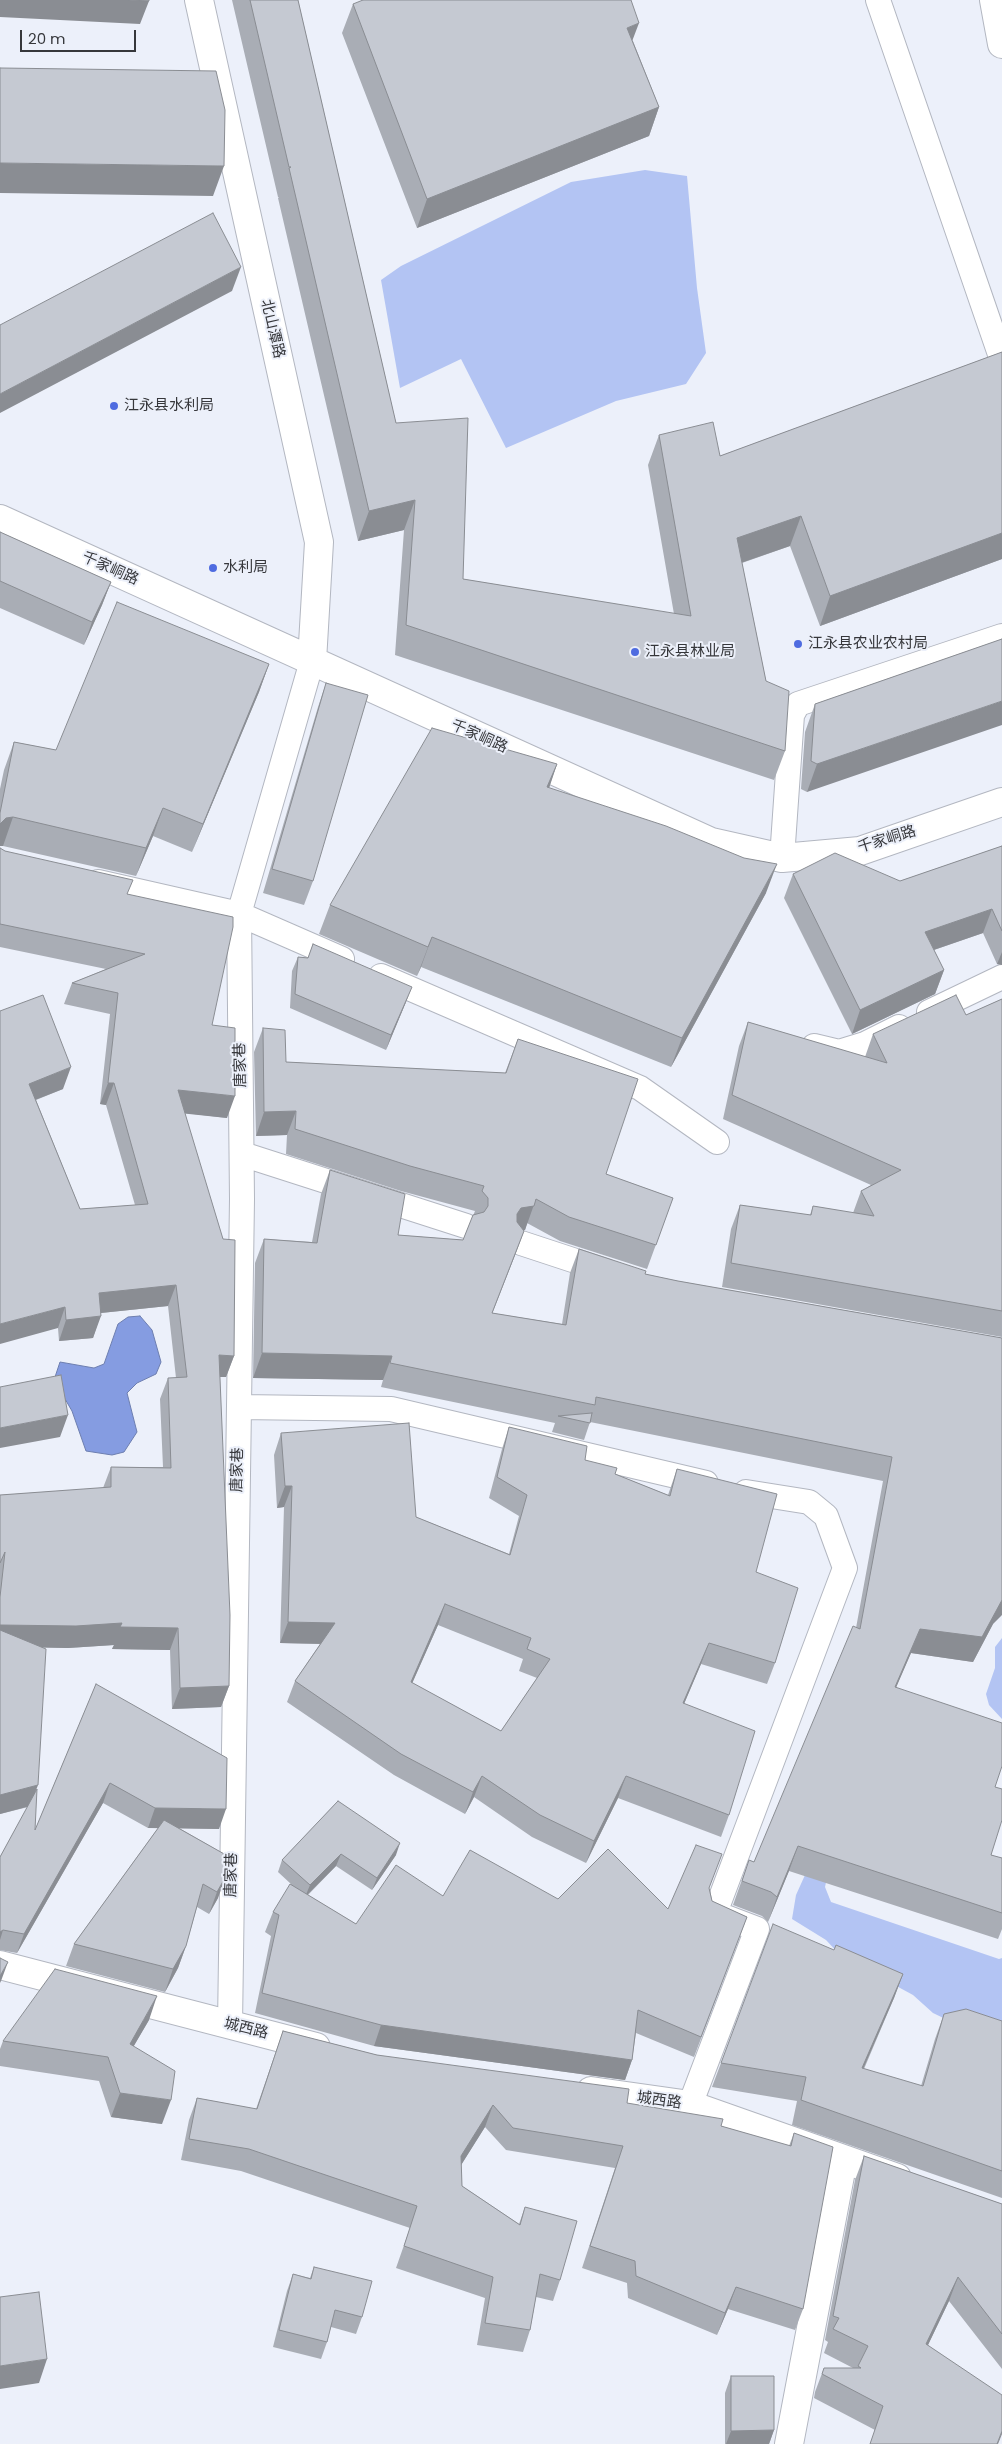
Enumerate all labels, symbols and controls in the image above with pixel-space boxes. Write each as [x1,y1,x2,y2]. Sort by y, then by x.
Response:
scale bar [22,20,139,52]
text: 20 m [28,28,66,49]
street label: 北山潭路 [256,298,288,360]
place label: 江永县水利局 [124,397,214,415]
marker: 江永县水利局 [108,400,120,412]
street label: 千家峒路 [79,549,141,589]
place label: 水利局 [223,559,268,577]
marker: 水利局 [207,562,219,574]
place label: 江永县农业农村局 [808,635,928,653]
marker: 江永县农业农村局 [792,638,804,650]
place label: 江永县林业局 [645,643,735,661]
marker: 江永县林业局 [629,646,641,658]
street label: 千家峒路 [448,717,510,757]
street label: 千家峒路 [856,823,918,857]
street label: 唐家巷 [232,1042,250,1088]
street label: 唐家巷 [229,1447,247,1493]
street label: 唐家巷 [223,1852,241,1898]
street label: 城西路 [222,2015,270,2043]
street label: 城西路 [635,2089,683,2113]

